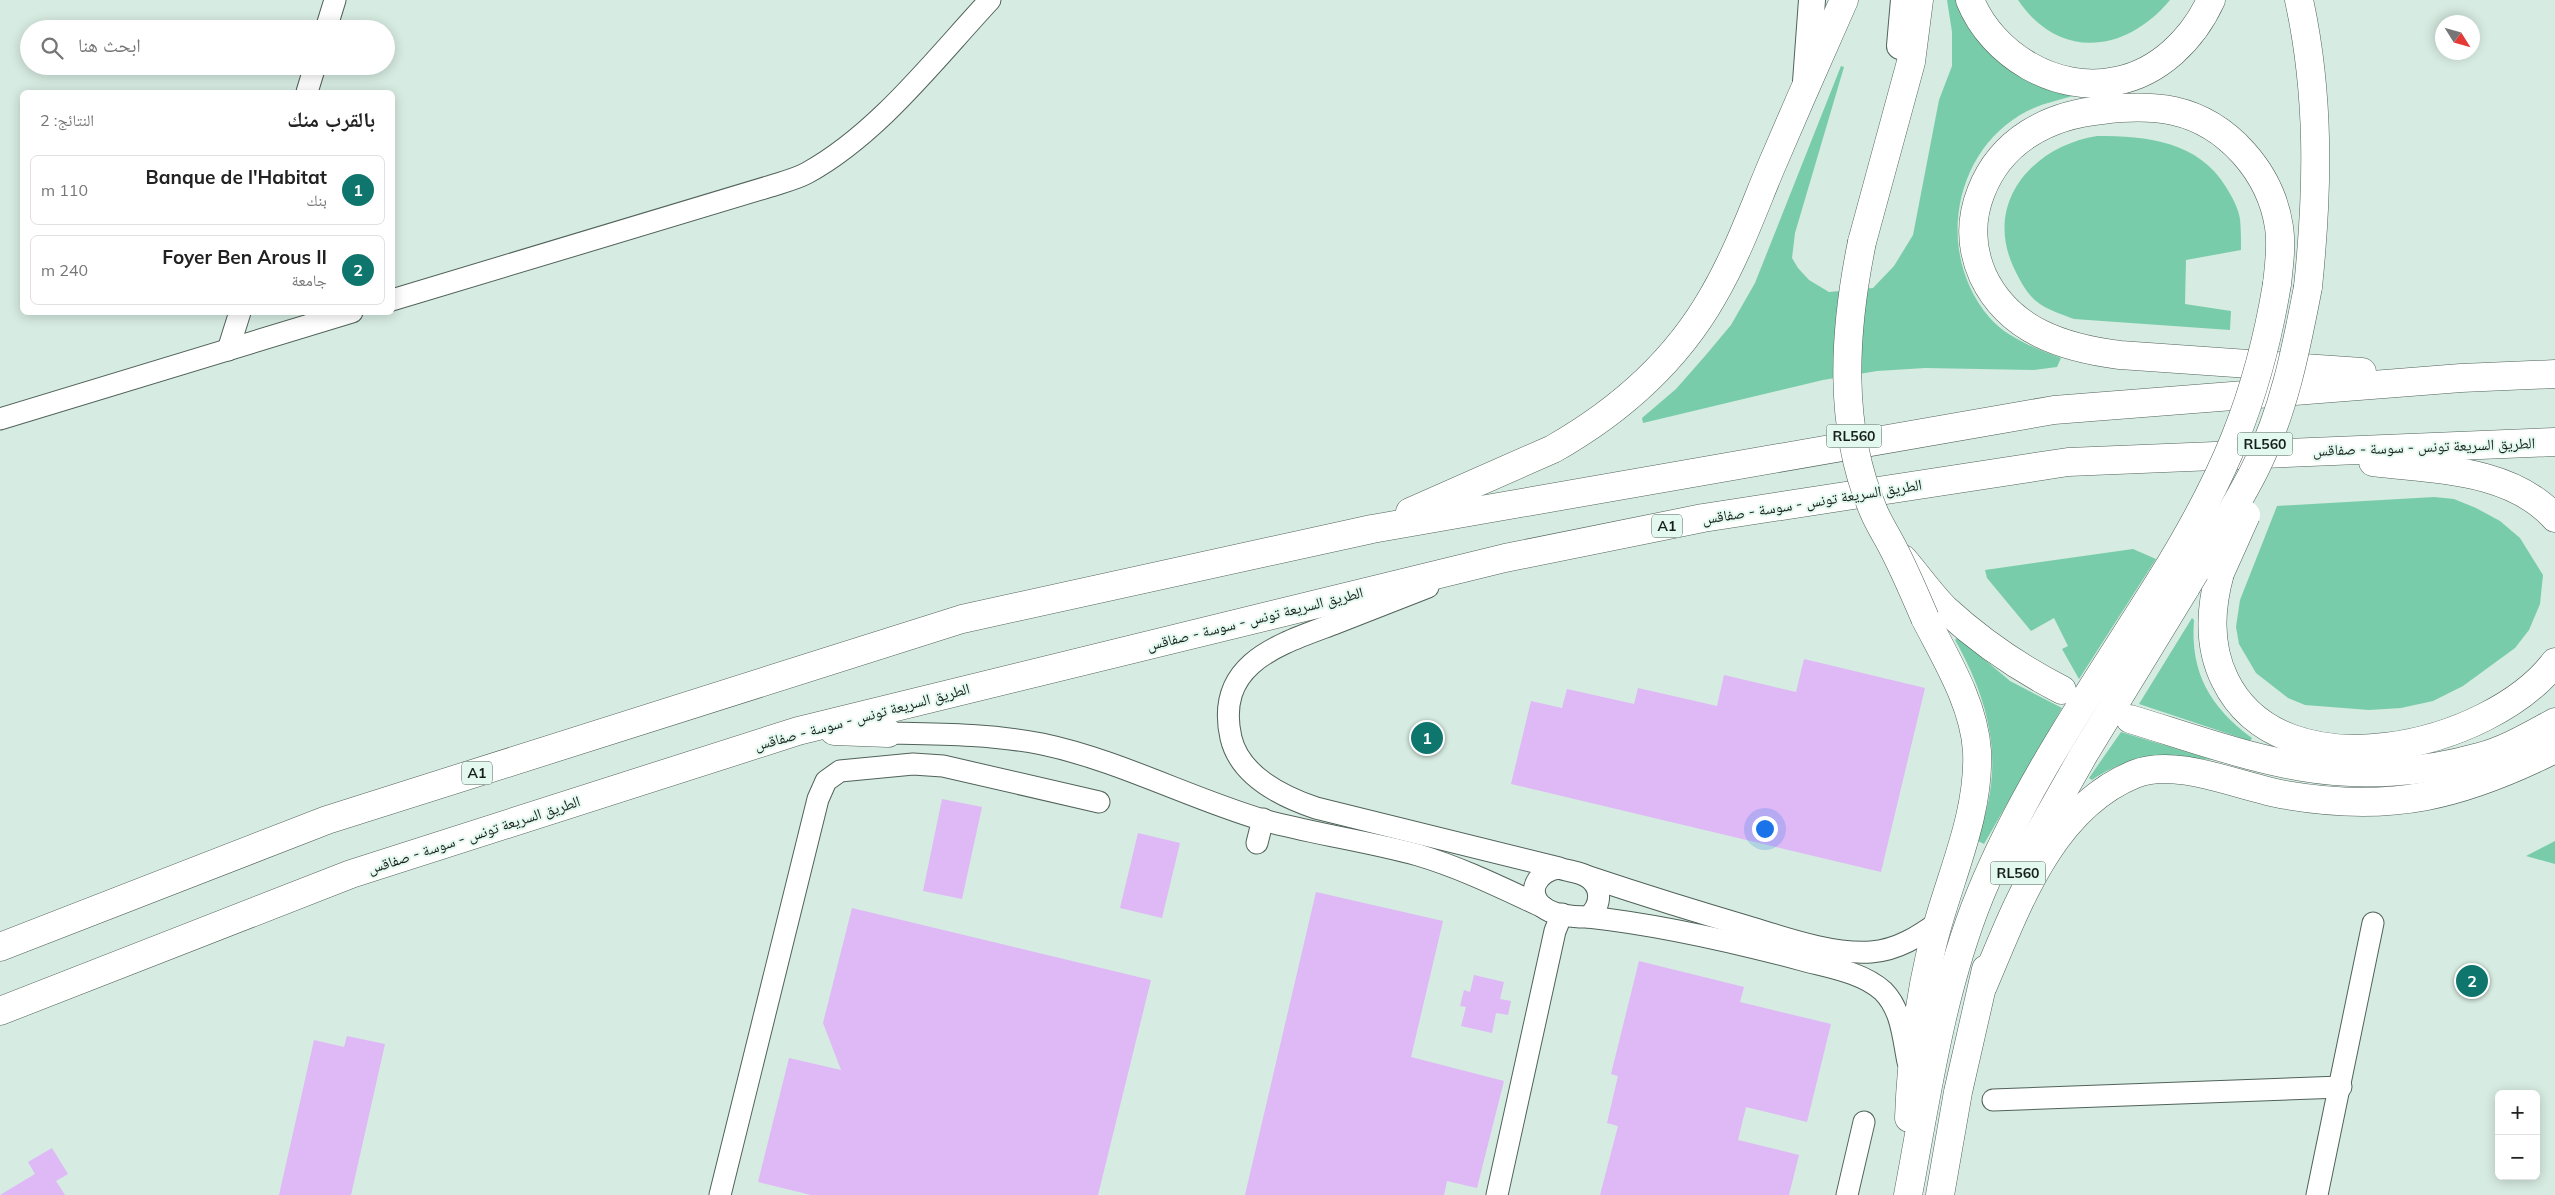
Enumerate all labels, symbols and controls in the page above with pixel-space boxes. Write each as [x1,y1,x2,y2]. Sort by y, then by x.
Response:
north arrow [2435,15,2480,60]
search box [20,20,395,75]
text: ابحث هنا [78,33,141,57]
icon: search [38,34,66,62]
text: بالقرب منك [287,106,375,132]
text: النتائج: 2 [40,110,94,130]
text: Banque de l'Habitat [146,165,327,189]
text: 110 m [41,180,88,200]
text: 1 [353,180,363,200]
text: بنك [306,190,327,210]
text: Foyer Ben Arous II [162,245,327,269]
text: 240 m [41,260,88,280]
text: 2 [353,260,363,280]
text: جامعة [292,270,327,290]
road number: RL560 [1826,424,1882,448]
road number: RL560 [2238,432,2292,456]
street label: الطريق السريعة تونس - سوسة - صفاقس [2313,433,2535,461]
street label: الطريق السريعة تونس - سوسة - صفاقس [1701,475,1923,529]
road number: A1 [1652,514,1682,538]
street label: الطريق السريعة تونس - سوسة - صفاقس [1145,582,1365,656]
street label: الطريق السريعة تونس - سوسة - صفاقس [752,679,972,755]
pin: 1 [1411,719,1443,757]
road number: A1 [462,761,492,784]
street label: الطريق السريعة تونس - سوسة - صفاقس [365,791,583,879]
your location [1752,816,1778,842]
road number: RL560 [1990,861,2046,884]
pin: 2 [2456,962,2488,1000]
map controls [2495,1090,2540,1180]
button: + [2495,1090,2540,1135]
button: − [2495,1135,2540,1180]

